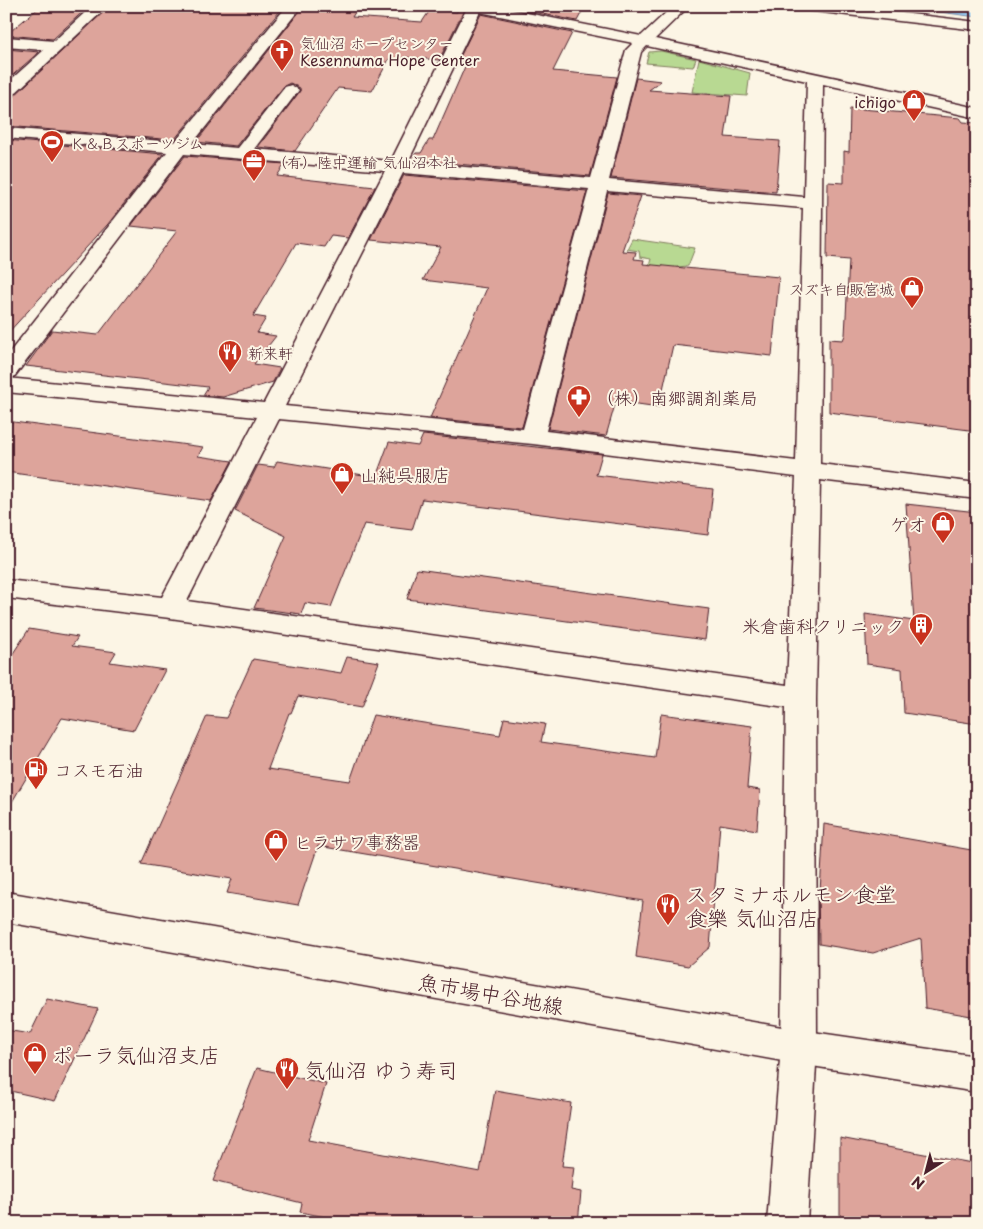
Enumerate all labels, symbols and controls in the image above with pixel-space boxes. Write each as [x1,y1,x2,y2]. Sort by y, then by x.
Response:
place label: 気仙沼 ホープセンター Kesennuma Hope Center [300,31,480,71]
church icon: 気仙沼 ホープセンター Kesennuma Hope Center [269,38,295,72]
shop icon: ichigo [901,88,927,122]
place label: ichigo [854,90,896,113]
sports icon: Ｋ＆Ｂスポーツジム [39,129,65,163]
place label: Ｋ＆Ｂスポーツジム [70,131,204,154]
office icon: （有）陸中運輸 気仙沼本社 [241,148,267,182]
place label: （有）陸中運輸 気仙沼本社 [272,150,457,173]
shop icon: スズキ自販宮城 [899,275,925,309]
place label: スズキ自販宮城 [788,277,894,300]
restaurant icon: 新来軒 [217,339,243,373]
place label: 新来軒 [248,341,293,364]
pharmacy icon: （株）南郷調剤薬局 [566,384,592,418]
place label: （株）南郷調剤薬局 [596,384,758,411]
shop icon: 山純呉服店 [329,461,355,495]
place label: 山純呉服店 [360,461,450,488]
place label: ゲオ [890,510,926,537]
shop icon: ゲオ [930,510,956,544]
place label: 米倉歯科クリニック [742,612,904,639]
building icon: 米倉歯科クリニック [908,612,934,646]
fuel station icon: コスモ石油 [23,756,49,790]
place label: コスモ石油 [54,756,143,783]
shop icon: ヒラサワ事務器 [263,828,289,862]
place label: ヒラサワ事務器 [294,828,420,855]
place label: スタミナホルモン食堂 食樂 気仙沼店 [686,877,896,933]
restaurant icon: スタミナホルモン食堂 食樂 気仙沼店 [655,892,681,926]
street label: 魚市場中谷地線 [416,964,566,1022]
place label: ポーラ気仙沼支店 [52,1038,220,1070]
shop icon: ポーラ気仙沼支店 [22,1041,48,1075]
place label: 気仙沼 ゆう寿司 [304,1053,458,1085]
restaurant icon: 気仙沼 ゆう寿司 [274,1056,300,1090]
north arrow [900,1146,950,1196]
text: N [907,1171,929,1195]

